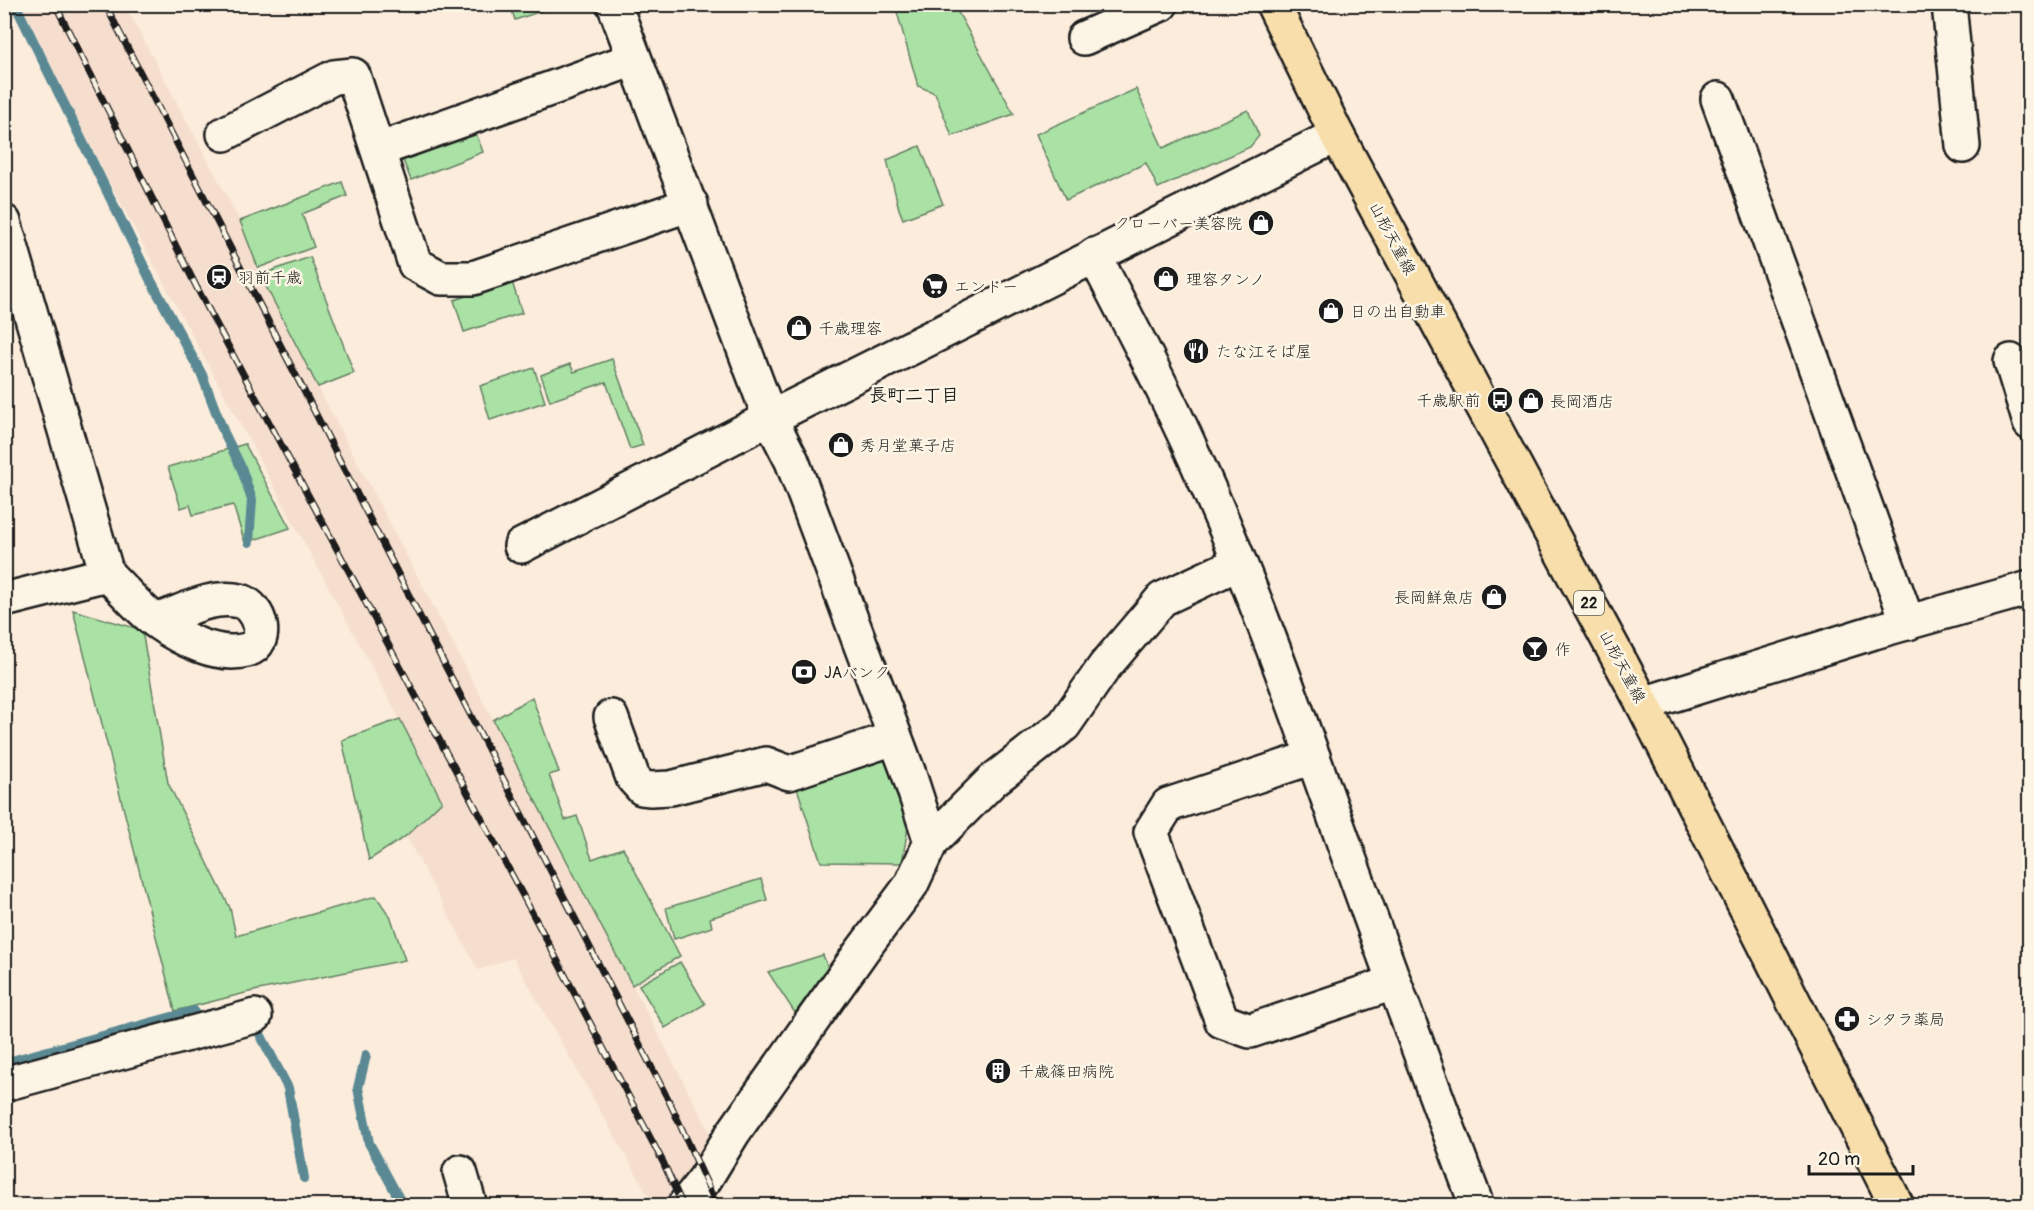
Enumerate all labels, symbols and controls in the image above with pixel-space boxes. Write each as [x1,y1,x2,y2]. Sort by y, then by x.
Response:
street label: 山形天童線 [1365,198,1420,278]
shop icon: クローバー美容院 [1246,208,1276,238]
place label: クローバー美容院 [1114,214,1242,234]
station icon: 羽前千歳 [204,262,234,292]
shop icon: 理容タンノ [1151,264,1181,294]
place label: 羽前千歳 [238,268,302,288]
place label: 理容タンノ [1186,270,1265,290]
supermarket icon: エンドー [920,271,950,301]
place label: エンドー [954,277,1018,297]
shop icon: 日の出自動車 [1316,296,1346,326]
place label: 日の出自動車 [1350,302,1446,322]
shop icon: 千歳理容 [784,313,814,343]
place label: 千歳理容 [818,319,882,339]
restaurant icon: たな江そば屋 [1181,336,1211,366]
place label: たな江そば屋 [1216,342,1312,362]
district label: 長町二丁目 [869,384,959,407]
bus stop icon: 千歳駅前 [1485,385,1515,415]
shop icon: 長岡酒店 [1516,386,1546,416]
place label: 千歳駅前 [1416,391,1480,411]
place label: 長岡酒店 [1550,392,1614,412]
shop icon: 秀月堂菓子店 [826,430,856,460]
place label: 秀月堂菓子店 [860,436,956,456]
shop icon: 長岡鮮魚店 [1479,582,1509,612]
place label: 長岡鮮魚店 [1394,588,1474,608]
road number: 22 [1574,591,1604,615]
street label: 山形天童線 [1595,626,1650,706]
bar icon: 作 [1520,634,1550,664]
place label: 作 [1555,640,1571,660]
bank icon: JAバンク [789,657,819,687]
place label: JAバンク [824,663,890,683]
pharmacy icon: シタラ薬局 [1832,1004,1862,1034]
place label: シタラ薬局 [1866,1010,1945,1030]
building icon: 千歳篠田病院 [983,1056,1013,1086]
place label: 千歳篠田病院 [1018,1062,1114,1082]
scale bar [1809,1138,1912,1176]
text: 20 m [1818,1148,1860,1171]

